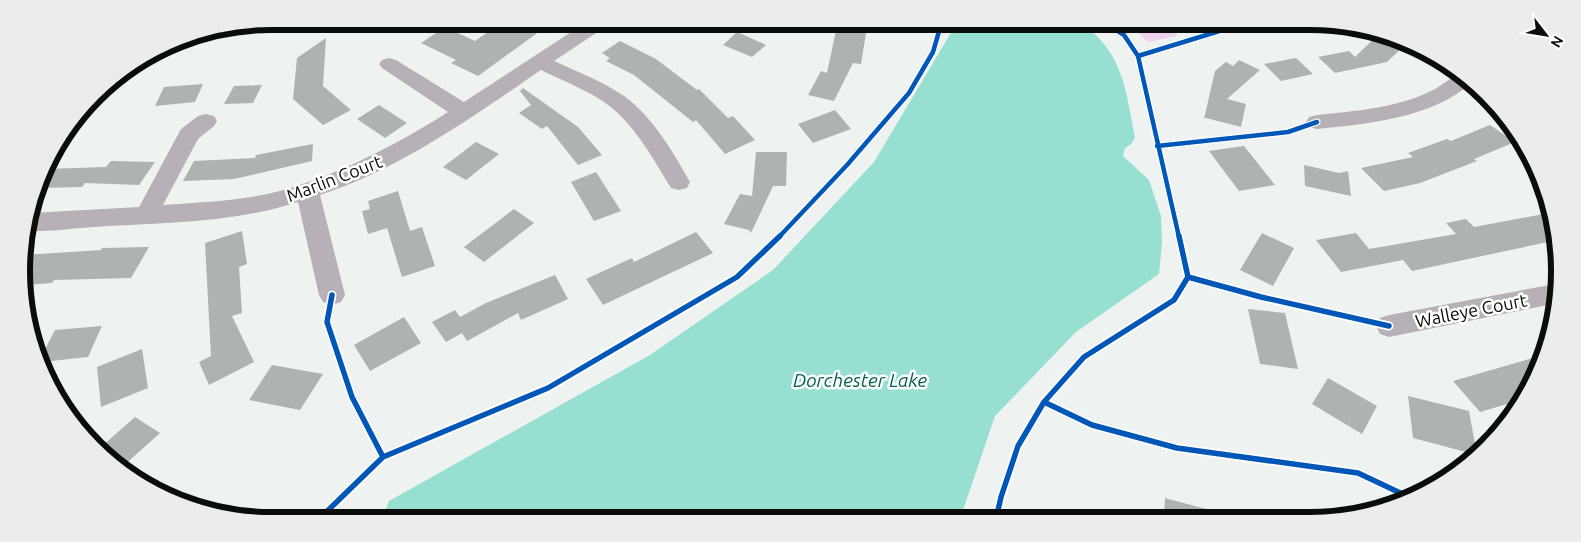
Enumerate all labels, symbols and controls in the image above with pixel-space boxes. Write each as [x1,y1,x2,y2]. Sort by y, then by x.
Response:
north arrow [1521,10,1571,60]
text: N [1548,33,1567,50]
street label: Marlin Court [283,151,385,205]
street label: Walleye Court [1413,289,1529,331]
water label: Dorchester Lake [793,369,927,391]

